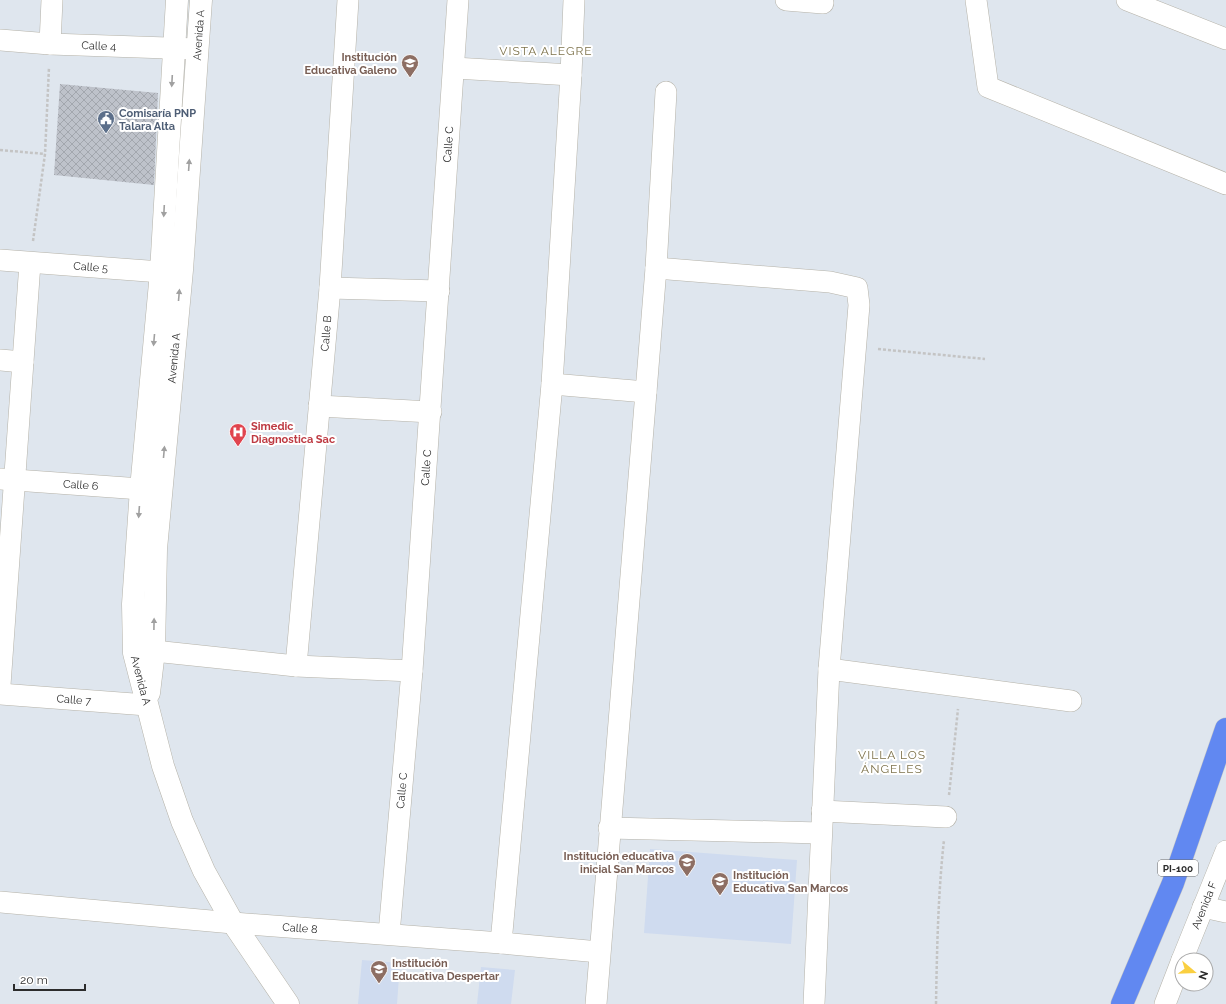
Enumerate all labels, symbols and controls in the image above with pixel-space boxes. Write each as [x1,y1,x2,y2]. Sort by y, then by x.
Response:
street label: Avenida A [190,9,207,61]
street label: Calle 4 [81,39,116,53]
district label: VISTA ALEGRE [499,44,593,58]
place label: Institución Educativa Galeno [305,51,397,77]
school or university icon: Institución Educativa Galeno [400,53,420,78]
one-way arrow [168,75,175,87]
place label: Comisaría PNP Talara Alta [119,107,196,133]
public building icon: Comisaría PNP Talara Alta [96,109,116,134]
street label: Calle C [440,125,456,163]
one-way arrow [186,159,193,171]
one-way arrow [161,205,168,217]
street label: Calle 5 [73,259,109,275]
one-way arrow [176,289,183,301]
street label: Calle B [318,315,334,352]
street label: Avenida A [165,332,183,384]
one-way arrow [151,334,158,346]
place label: Simedic Diagnostica Sac [251,420,335,446]
hospital icon: Simedic Diagnostica Sac [228,422,248,447]
one-way arrow [161,446,168,458]
street label: Calle C [418,448,434,486]
street label: Calle 6 [63,477,99,492]
one-way arrow [136,506,143,518]
one-way arrow [151,618,158,630]
street label: Avenida A [128,654,154,707]
street label: Calle 7 [56,692,92,707]
district label: VILLA LOS ÁNGELES [858,748,926,776]
street label: Calle C [393,771,410,809]
place label: Institución educativa inicial San Marcos [564,850,675,876]
school or university icon: Institución educativa inicial San Marcos [677,852,697,877]
road number: PI-100 [1158,860,1198,876]
place label: Institución Educativa San Marcos [733,869,849,895]
school or university icon: Institución Educativa San Marcos [710,871,730,896]
street label: Avenida F [1189,879,1220,931]
street label: Calle 8 [282,920,318,936]
north arrow [1174,952,1214,992]
place label: Institución Educativa Despertar [392,957,500,983]
school or university icon: Institución Educativa Despertar [369,959,389,984]
scale bar [14,966,85,992]
text: N [1195,969,1210,981]
text: 20 m [20,973,48,987]

